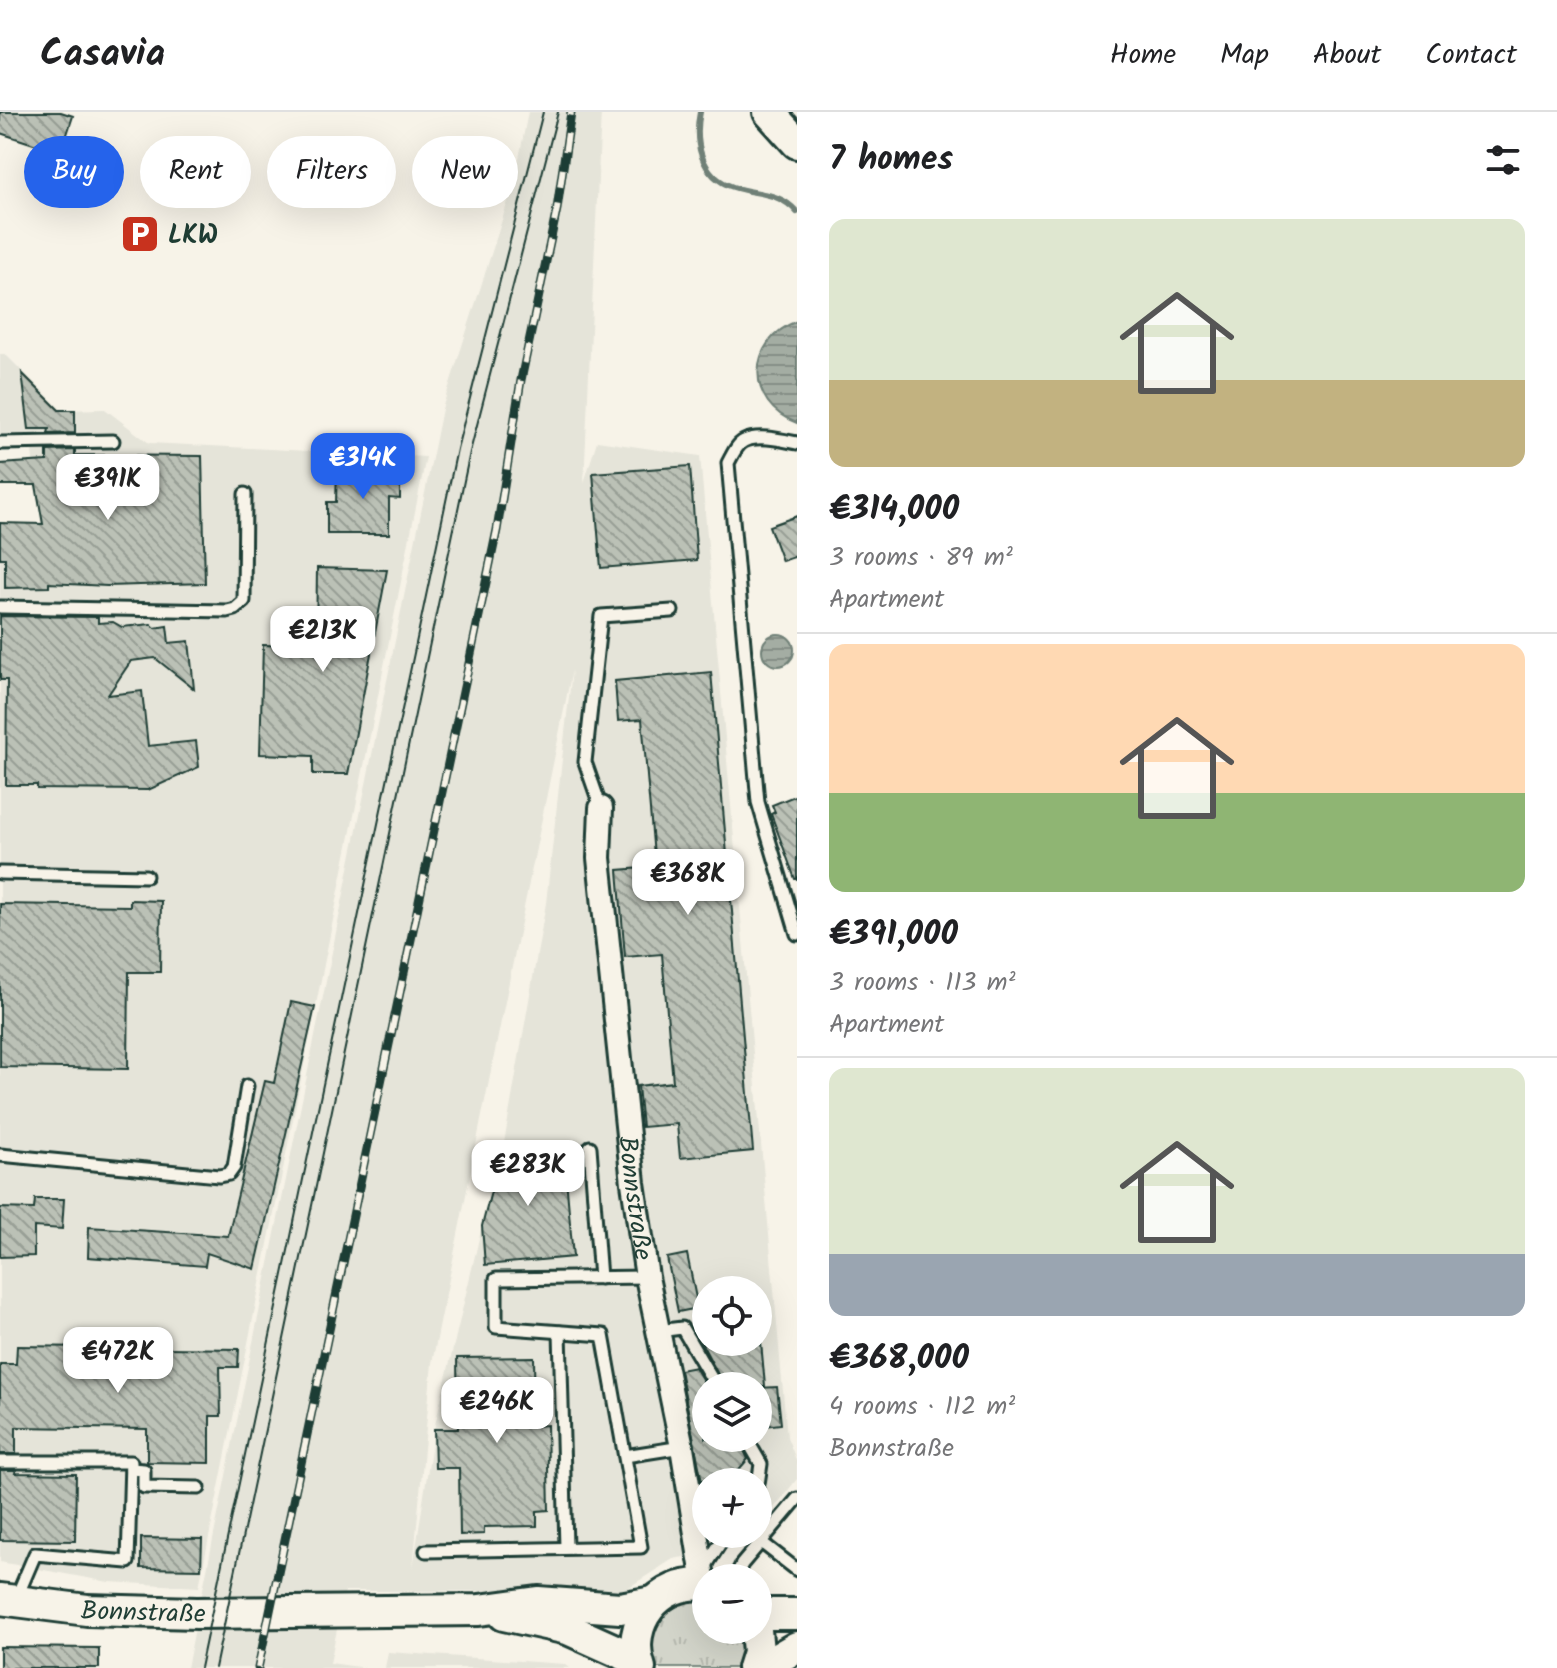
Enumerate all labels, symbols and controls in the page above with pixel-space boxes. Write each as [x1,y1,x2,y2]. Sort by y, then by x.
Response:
text: Casavia [40,25,165,85]
text: Home [1110,33,1176,78]
text: Map [1220,33,1269,78]
text: About [1313,33,1381,78]
text: Contact [1425,33,1517,78]
text: 7 homes [829,133,953,187]
chip: Buy [24,136,124,208]
chip: Rent [140,136,251,208]
chip: Filters [267,136,396,208]
chip: New [412,136,518,208]
icon: filters [1481,138,1525,182]
parking icon: LKW [119,213,161,255]
place label: LKW [168,215,218,257]
icon: home [1105,271,1249,415]
pin: €314K [307,433,419,501]
text: €314K [329,438,397,480]
pin: €391K [52,454,164,522]
text: €391K [74,459,142,501]
text: €314,000 [829,483,959,537]
text: 3 rooms · 89 m² [829,537,1013,579]
text: Apartment [829,579,944,621]
pin: €213K [267,606,379,674]
text: €213K [288,611,358,653]
icon: home [1105,696,1249,840]
pin: €368K [632,849,744,917]
text: €368K [650,854,726,896]
text: €391,000 [829,908,958,962]
text: 3 rooms · 113 m² [829,962,1016,1004]
text: Apartment [829,1004,944,1046]
icon: home [1105,1120,1249,1264]
street label: Bonnstraße [605,1134,663,1263]
pin: €283K [472,1140,584,1208]
text: €283K [490,1145,566,1187]
map controls [692,1276,772,1644]
button: locate [692,1276,772,1356]
pin: €472K [62,1327,174,1395]
text: €472K [81,1332,155,1374]
text: €368,000 [829,1332,969,1386]
button: layers [692,1372,772,1452]
pin: €246K [441,1377,553,1445]
text: €246K [459,1382,535,1424]
text: 4 rooms · 112 m² [829,1386,1015,1428]
text: Bonnstraße [829,1428,954,1470]
button: + [692,1468,772,1548]
button: − [692,1564,772,1644]
street label: Bonnstraße [80,1591,206,1636]

